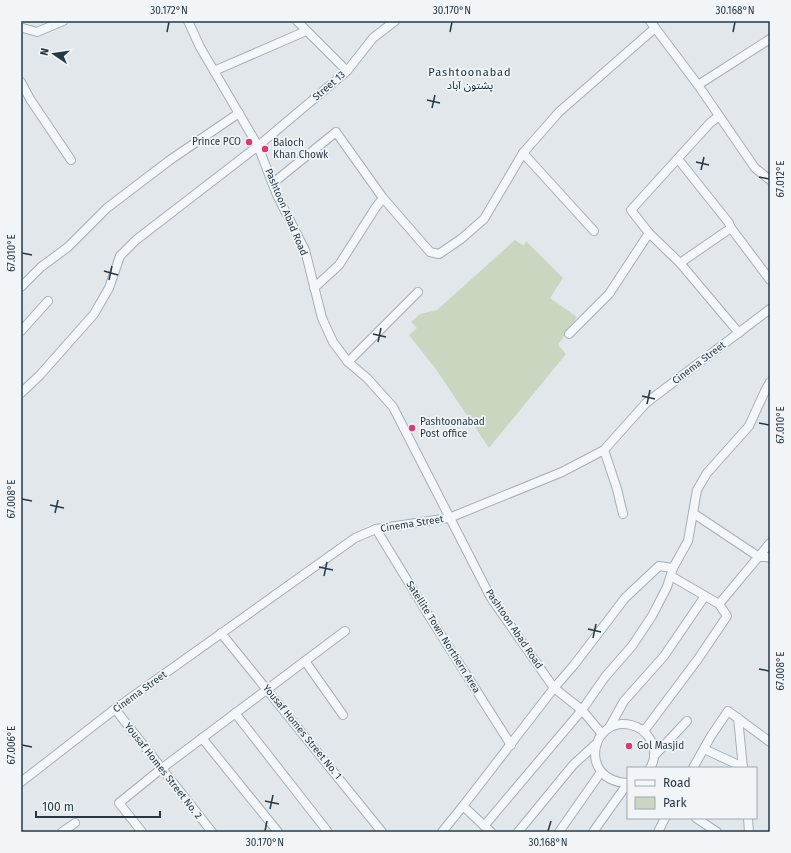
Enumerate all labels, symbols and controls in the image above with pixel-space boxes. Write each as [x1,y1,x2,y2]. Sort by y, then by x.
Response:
text: 30.172°N [150,5,188,17]
text: 30.170°N [433,5,471,17]
text: 30.168°N [715,5,755,17]
north arrow [34,34,74,74]
text: N [38,47,52,57]
district label: Pashtoonabad پشتون آباد [428,66,512,93]
street label: Street 13 [310,69,348,103]
place label: Prince PCO [192,136,241,148]
marker: Prince PCO [244,137,254,147]
place label: Baloch Khan Chowk [273,137,329,161]
marker: Baloch Khan Chowk [260,144,270,154]
text: 67.012°E [775,161,787,198]
street label: Pashtoon Abad Road [262,167,310,257]
text: 67.010°E [6,234,18,272]
street label: Cinema Street [670,339,728,387]
text: 67.010°E [775,406,787,444]
place label: Pashtoonabad Post office [420,416,485,440]
marker: Pashtoonabad Post office [407,423,417,433]
text: 67.008°E [6,479,18,519]
street label: Cinema Street [380,513,445,535]
street label: Satellite Town Northern Area [403,579,483,695]
street label: Pashtoon Abad Road [483,587,545,671]
text: 67.008°E [775,651,787,691]
street label: Cinema Street [111,668,170,716]
street label: Yousaf Homes Street No. 1 [260,682,344,782]
street label: Yousaf Homes Street No. 2 [122,720,204,822]
text: 67.006°E [6,726,18,764]
place label: Gol Masjid [637,740,684,752]
marker: Gol Masjid [624,741,634,751]
legend [627,767,757,819]
text: Road [663,776,691,790]
scale bar [36,793,160,819]
text: Park [663,796,687,810]
text: 100 m [42,800,74,814]
text: 30.170°N [246,837,284,849]
text: 30.168°N [528,837,568,849]

